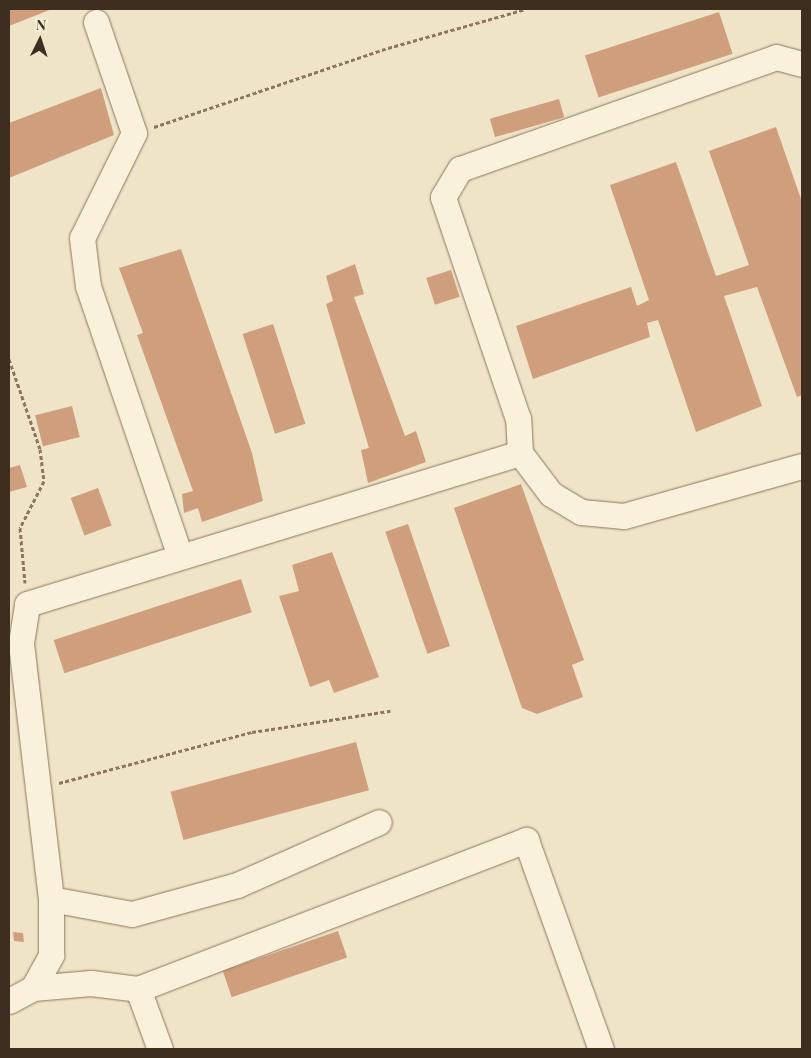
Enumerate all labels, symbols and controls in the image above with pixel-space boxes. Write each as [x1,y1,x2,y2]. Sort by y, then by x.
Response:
north arrow [15,15,65,65]
text: N [35,15,47,34]

